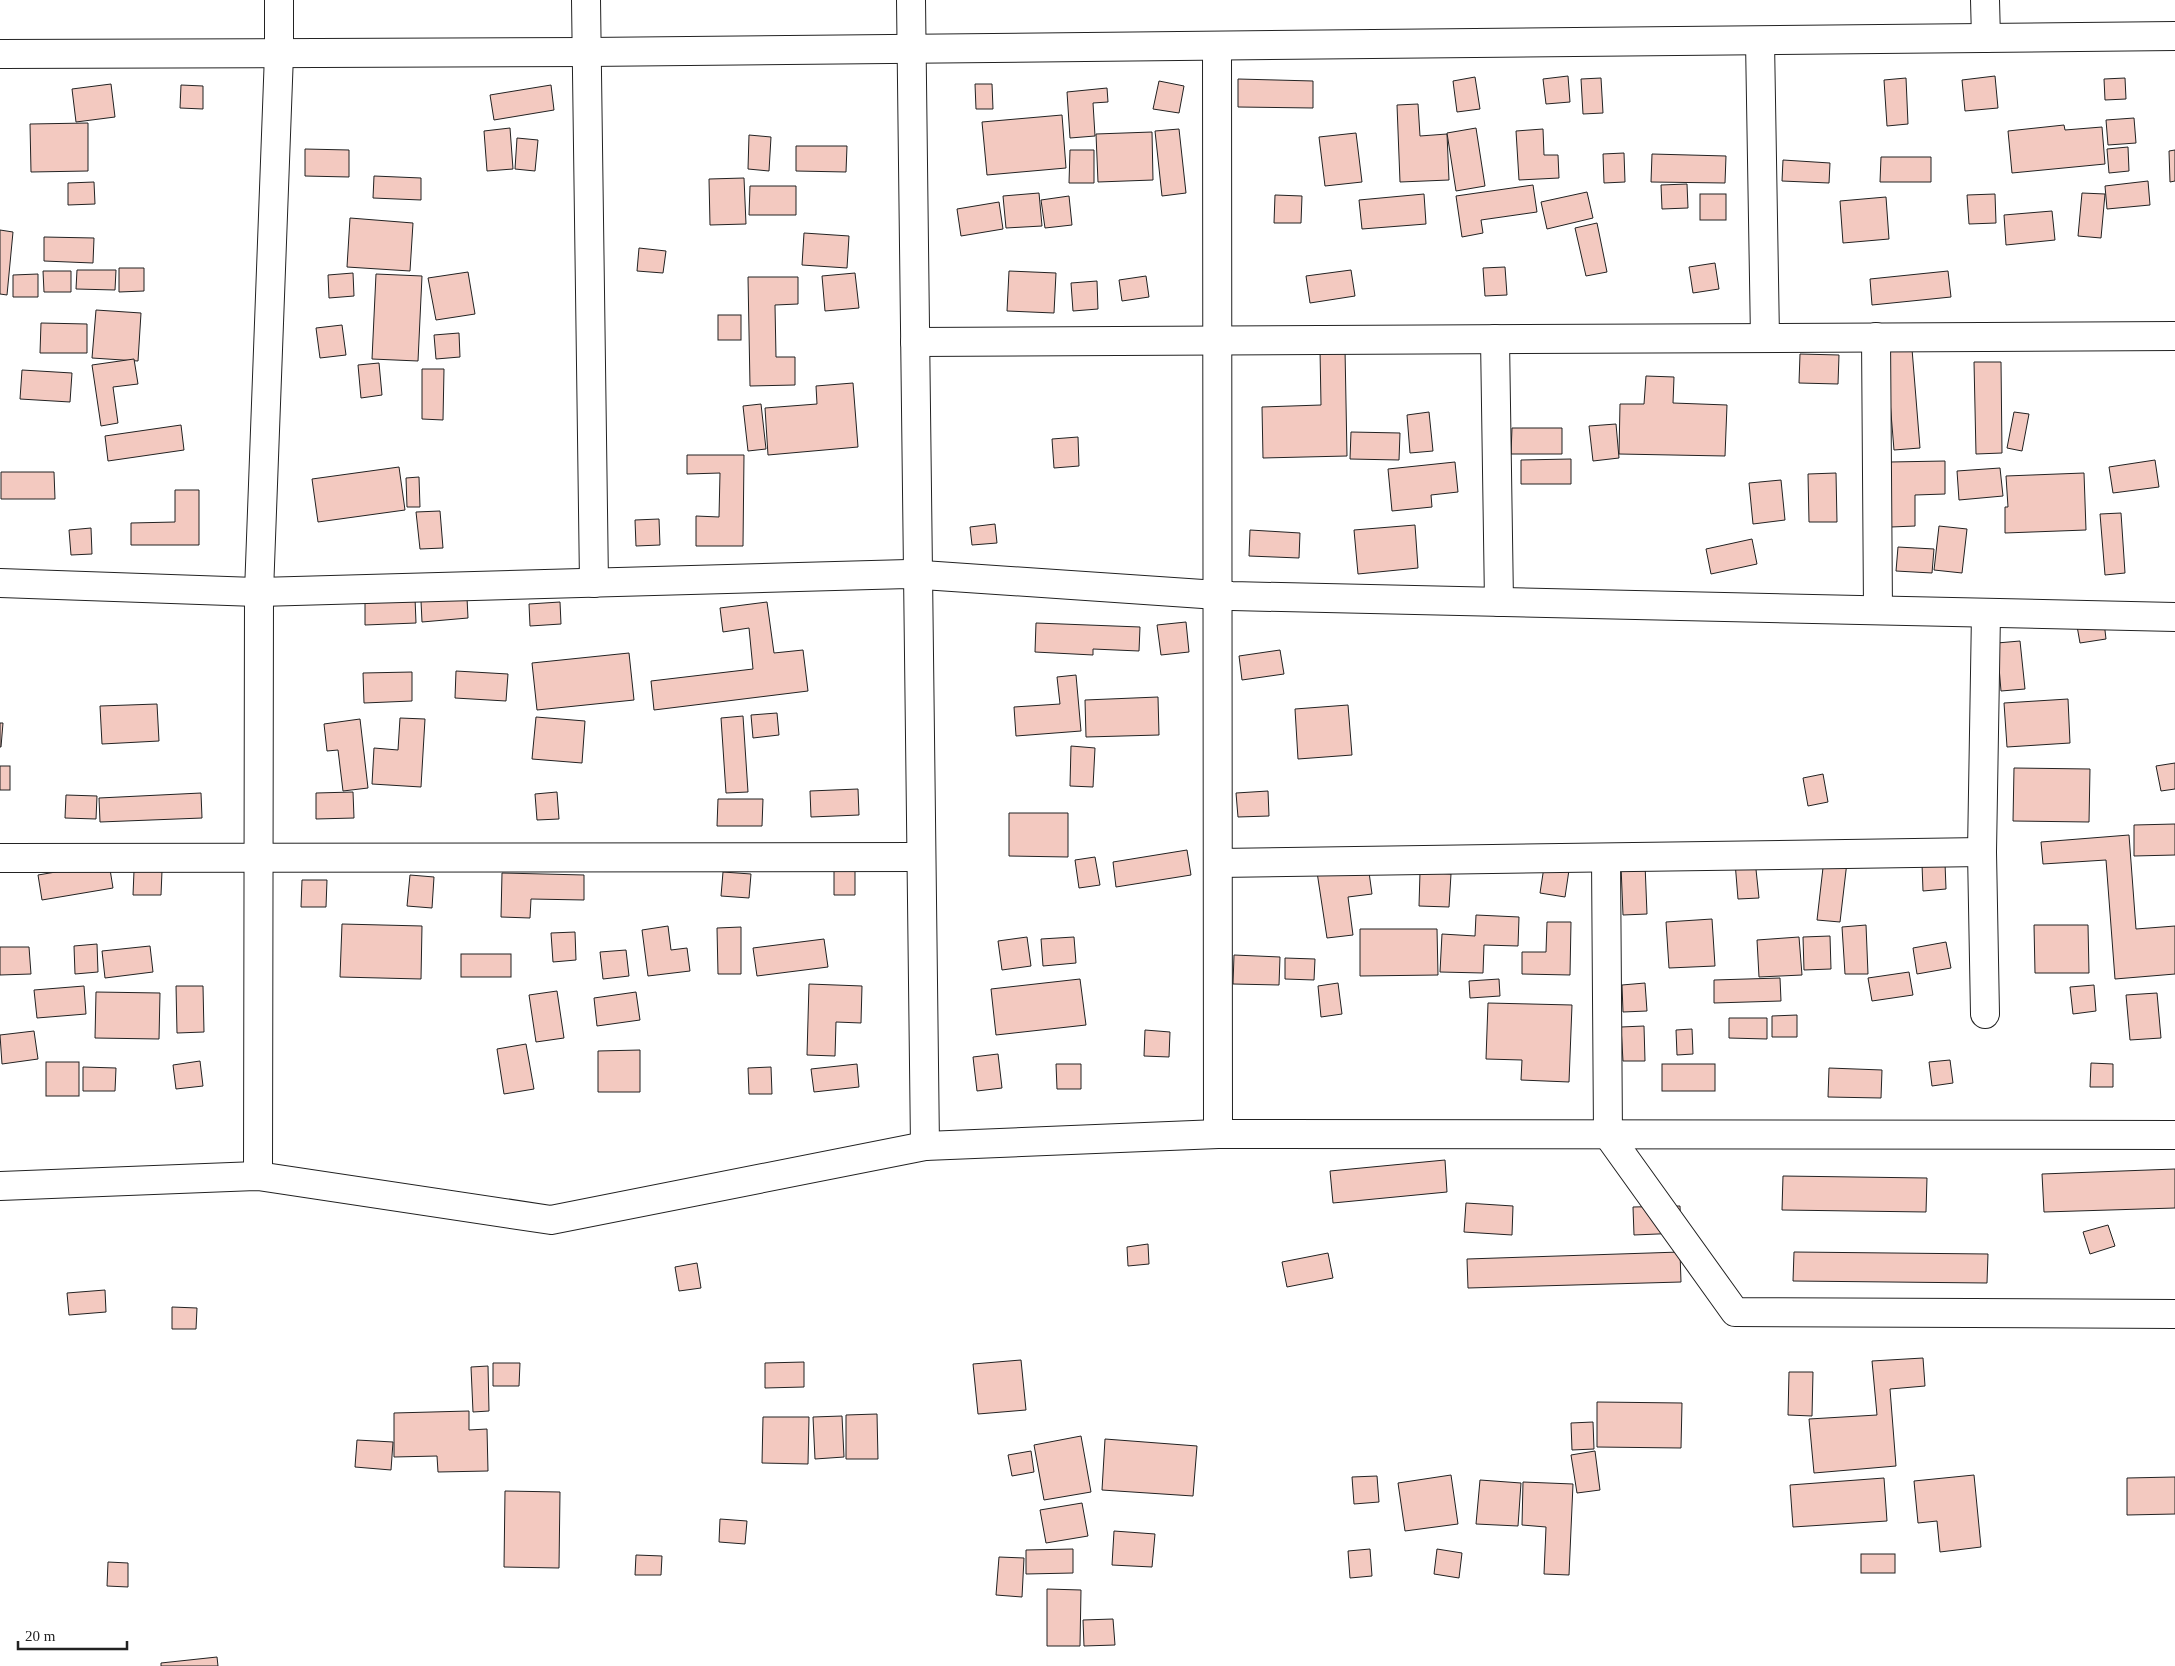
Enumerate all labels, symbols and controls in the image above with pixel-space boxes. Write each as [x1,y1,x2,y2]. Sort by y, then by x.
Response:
scale bar [18,1618,126,1650]
text: 20 m [25,1628,56,1644]

